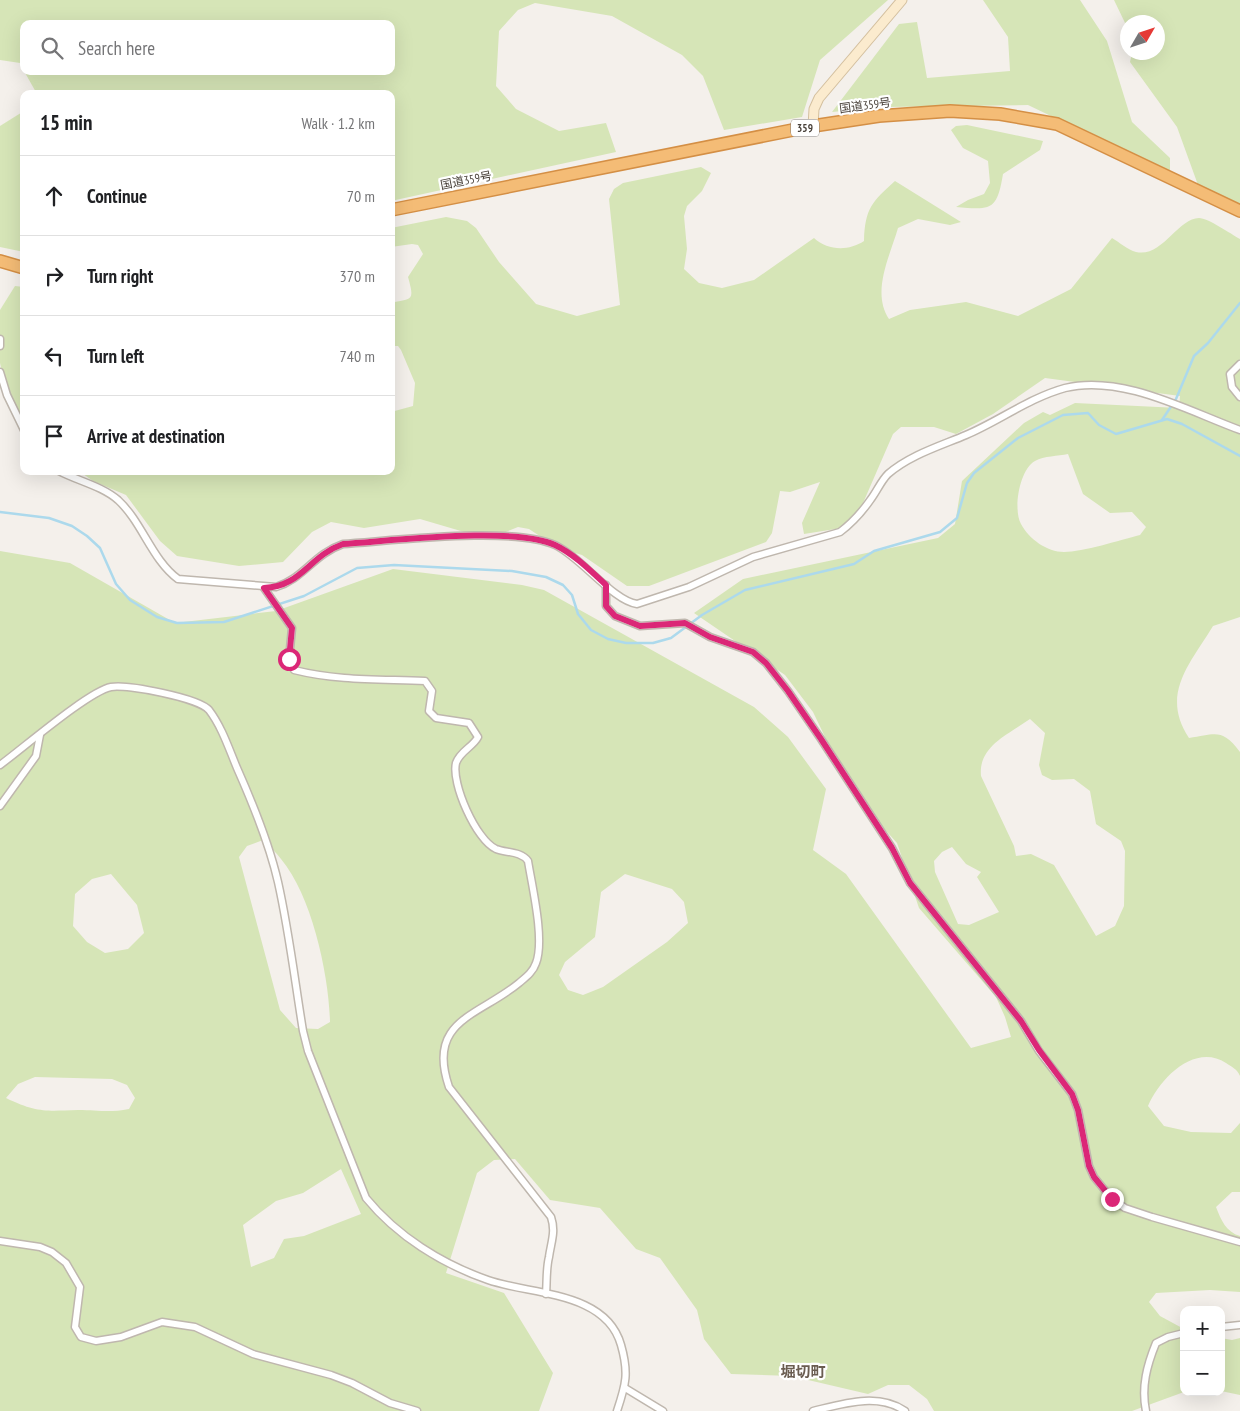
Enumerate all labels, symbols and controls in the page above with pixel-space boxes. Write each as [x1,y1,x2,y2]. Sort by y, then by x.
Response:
north arrow [1120,15,1165,60]
search box [20,20,395,75]
icon: search [38,34,66,62]
text: Search here [78,36,155,60]
street label: 国道359号 [838,94,892,116]
text: 15 min [40,109,92,136]
text: Walk · 1.2 km [301,113,375,133]
road number: 359 [791,120,819,136]
street label: 国道359号 [439,168,493,192]
icon: ahead [40,182,68,210]
text: Continue [87,184,147,208]
text: 70 m [347,186,375,206]
icon: right [40,262,68,290]
text: Turn right [87,264,153,288]
text: 370 m [340,266,375,286]
icon: left [40,342,68,370]
text: Turn left [87,344,144,368]
text: 740 m [340,346,375,366]
icon: arrive [40,422,68,450]
text: Arrive at destination [87,424,225,448]
route start [278,648,301,671]
route end [1101,1188,1124,1211]
map controls [1180,1306,1225,1396]
button: + [1180,1306,1225,1351]
button: − [1180,1351,1225,1396]
district label: 堀切町 [780,1362,826,1381]

